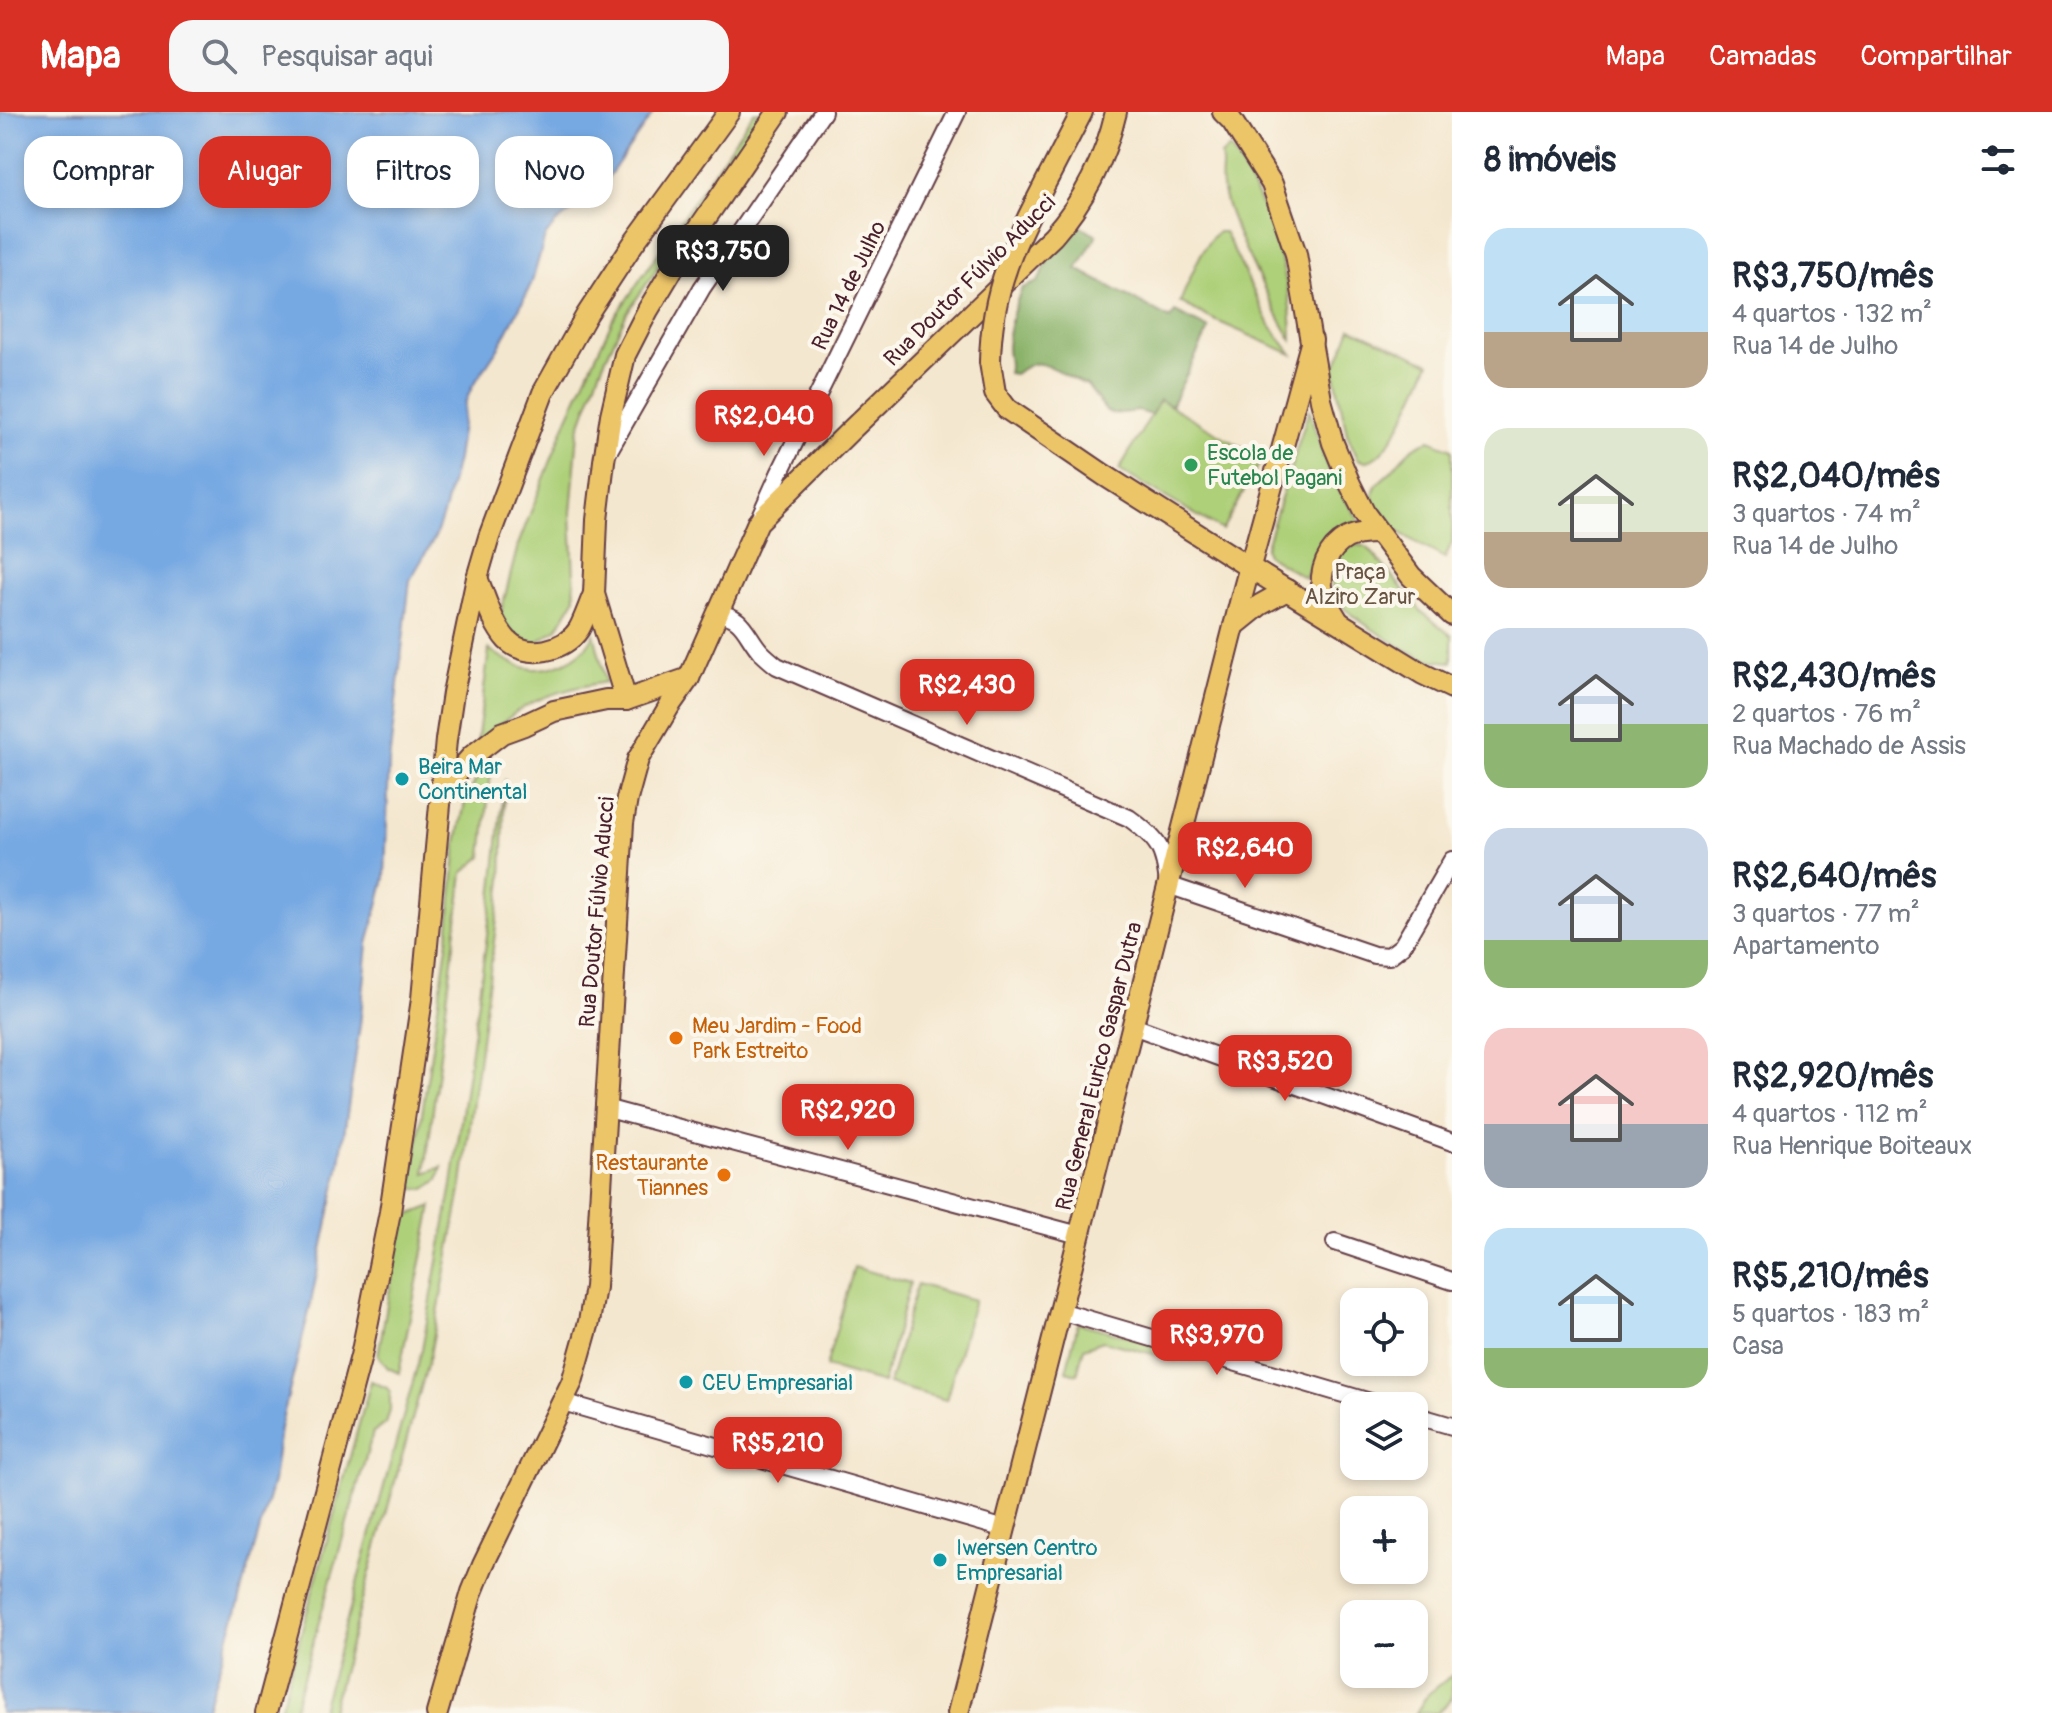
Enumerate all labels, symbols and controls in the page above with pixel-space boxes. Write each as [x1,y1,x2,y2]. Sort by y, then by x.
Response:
search box [169,20,729,92]
text: Mapa [40,32,121,80]
icon: search [197,34,241,78]
text: Pesquisar aqui [261,38,433,75]
text: Mapa [1605,39,1665,74]
text: Camadas [1709,39,1816,74]
text: Compartilhar [1860,39,2012,74]
chip: Comprar [24,136,183,208]
chip: Alugar [199,136,331,208]
chip: Filtros [347,136,479,208]
chip: Novo [495,136,613,208]
icon: filters [1976,138,2020,182]
text: 8 imóveis [1484,139,1616,182]
street label: Rua Doutor Fúlvio Aducci [878,189,1061,372]
street label: Rua 14 de Julho [806,216,892,355]
pin: R$3,750 [649,225,797,293]
text: R$3,750 [675,235,771,267]
text: R$3,750/mês [1732,255,1933,298]
icon: home [1548,260,1644,356]
text: 4 quartos · 132 m² [1732,298,1932,330]
text: Rua 14 de Julho [1732,330,1898,362]
pin: R$2,040 [690,390,838,458]
text: R$2,040 [714,400,814,432]
place label: Escola de Futebol Pagani [1207,439,1342,492]
text: R$2,040/mês [1732,455,1940,498]
marker: Escola de Futebol Pagani [1182,456,1200,474]
icon: home [1548,460,1644,556]
text: 3 quartos · 74 m² [1732,498,1921,530]
text: Rua 14 de Julho [1732,530,1898,562]
park label: Praça Alziro Zarur [1305,558,1416,611]
text: R$2,430/mês [1732,655,1935,698]
pin: R$2,430 [893,659,1041,727]
icon: home [1548,660,1644,756]
text: R$2,430 [918,669,1016,701]
text: 2 quartos · 76 m² [1732,698,1921,730]
text: Rua Machado de Assis [1732,730,1966,762]
place label: Beira Mar Continental [418,753,527,806]
marker: Beira Mar Continental [393,770,411,788]
street label: Rua Doutor Fúlvio Aducci [573,795,621,1029]
pin: R$2,640 [1171,822,1319,890]
text: R$2,640 [1196,832,1294,864]
text: R$2,640/mês [1732,855,1936,898]
icon: home [1548,860,1644,956]
text: 3 quartos · 77 m² [1732,898,1920,930]
street label: Rua General Eurico Gaspar Dutra [1050,919,1148,1213]
text: Apartamento [1732,930,1879,962]
place label: Meu Jardim - Food Park Estreito [692,1012,862,1065]
marker: Meu Jardim - Food Park Estreito [667,1029,685,1047]
pin: R$3,520 [1211,1035,1359,1103]
text: R$3,520 [1237,1045,1333,1077]
text: R$2,920/mês [1732,1055,1933,1098]
icon: home [1548,1060,1644,1156]
pin: R$2,920 [774,1084,922,1152]
text: R$2,920 [800,1094,896,1126]
text: 4 quartos · 112 m² [1732,1098,1928,1130]
text: Rua Henrique Boiteaux [1732,1130,1972,1162]
place label: Restaurante Tiannes [595,1149,708,1202]
marker: Restaurante Tiannes [715,1166,733,1184]
text: R$5,210/mês [1732,1255,1928,1298]
icon: home [1548,1260,1644,1356]
map controls [1340,1288,1428,1688]
button: locate [1340,1288,1428,1376]
text: 5 quartos · 183 m² [1732,1298,1930,1330]
pin: R$3,970 [1143,1309,1291,1377]
text: R$3,970 [1169,1319,1265,1351]
text: Casa [1732,1330,1784,1362]
place label: CEU Empresarial [702,1369,853,1397]
marker: CEU Empresarial [677,1373,695,1391]
button: layers [1340,1392,1428,1480]
pin: R$5,210 [704,1417,852,1485]
text: R$5,210 [732,1427,824,1459]
button: + [1340,1496,1428,1584]
place label: Iwersen Centro Empresarial [956,1534,1098,1587]
marker: Iwersen Centro Empresarial [931,1551,949,1569]
button: − [1340,1600,1428,1688]

